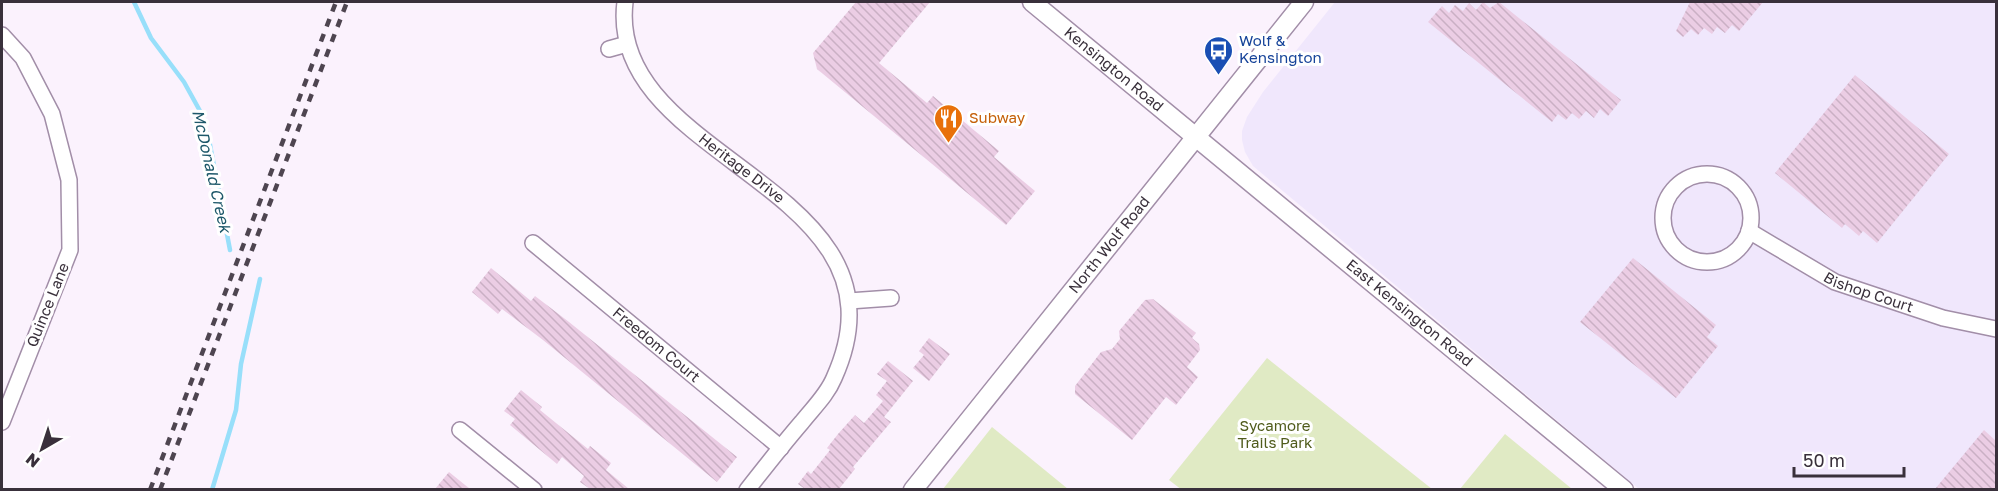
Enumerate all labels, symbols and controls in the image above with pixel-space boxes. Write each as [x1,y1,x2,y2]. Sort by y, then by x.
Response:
street label: Kensington Road [1061,22,1168,115]
place label: Wolf & Kensington [1239,31,1322,66]
bus stop icon: Wolf & Kensington [1202,34,1234,76]
restaurant icon: Subway [932,102,964,144]
water label: McDonald Creek [188,108,236,236]
place label: Subway [969,108,1026,126]
street label: Heritage Drive [696,129,789,206]
street label: North Wolf Road [1064,192,1153,296]
street label: East Kensington Road [1343,255,1477,370]
street label: Quince Lane [22,260,72,349]
street label: Bishop Court [1821,267,1916,315]
street label: Freedom Court [610,303,704,385]
park label: Sycamore Trails Park [1237,416,1313,451]
north arrow [12,419,72,479]
scale bar [1794,440,1904,478]
text: N [22,449,44,472]
text: 50 m [1803,449,1845,471]

